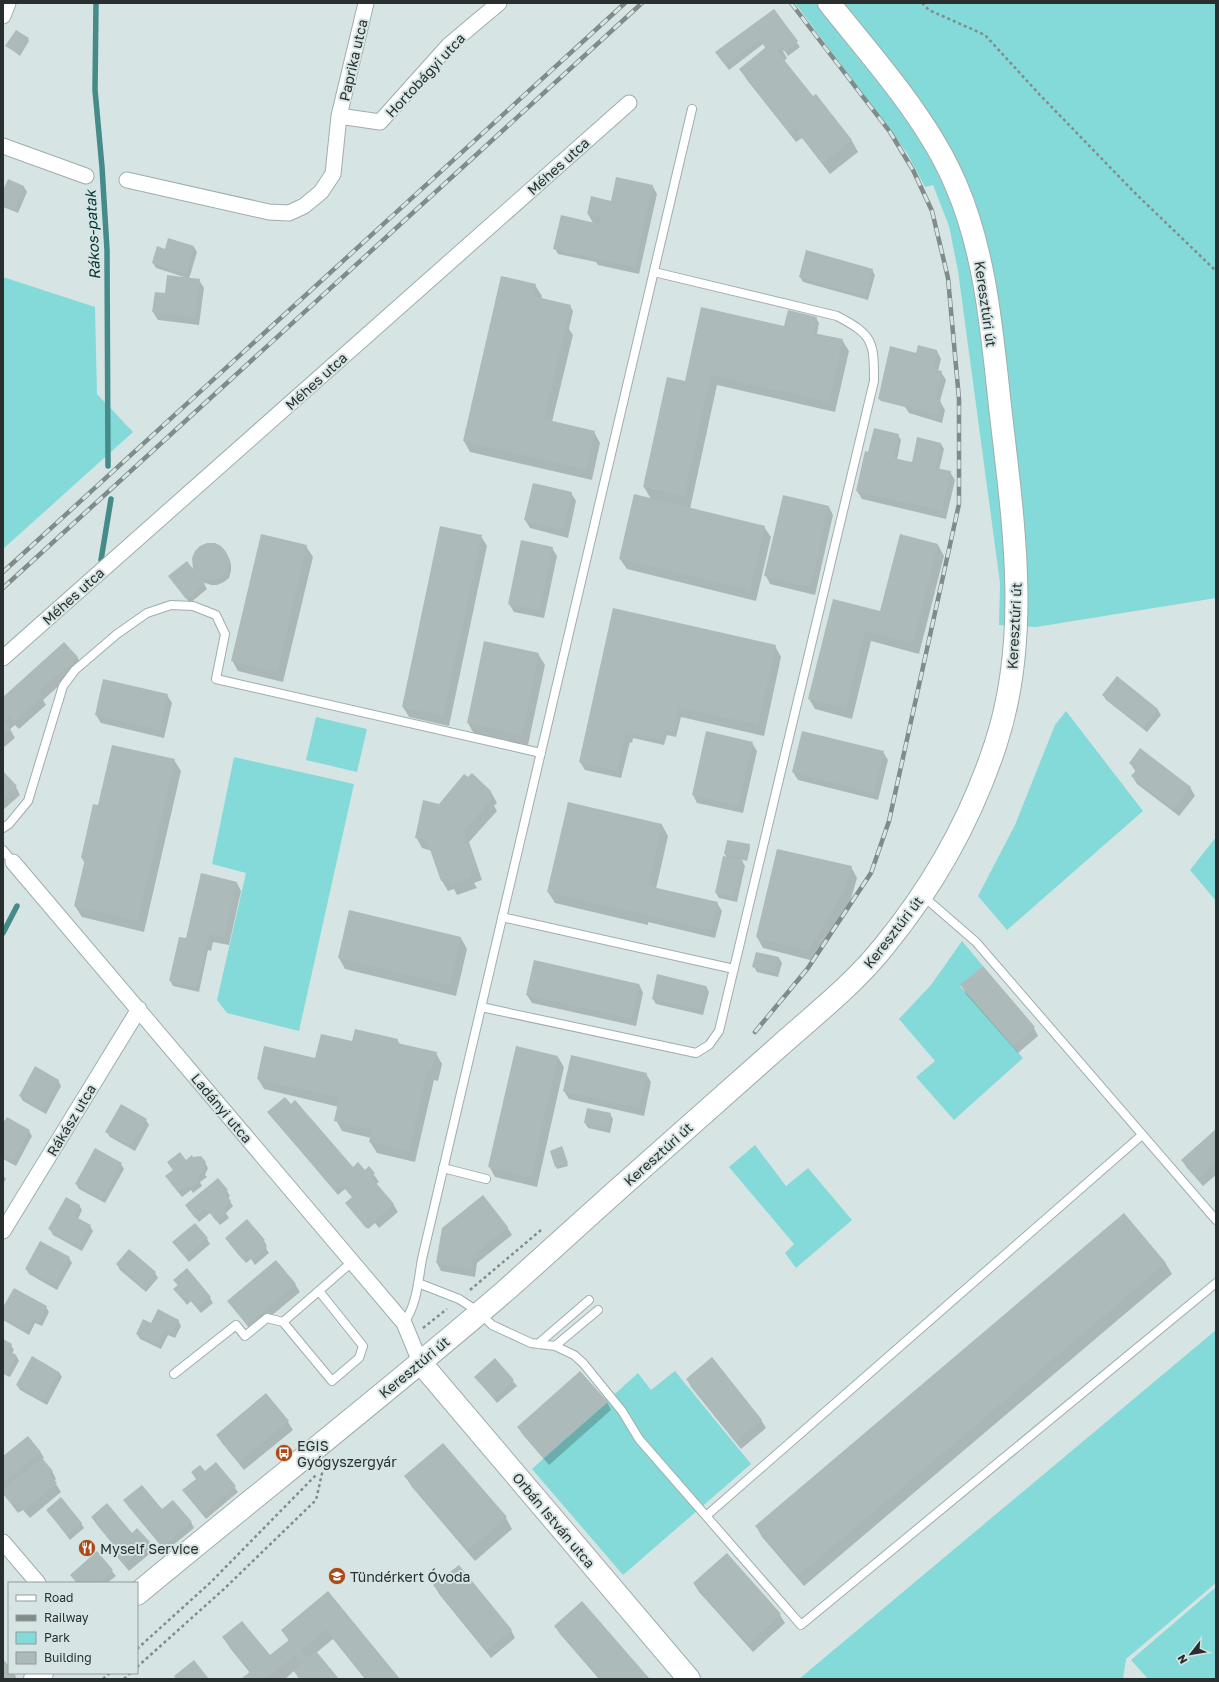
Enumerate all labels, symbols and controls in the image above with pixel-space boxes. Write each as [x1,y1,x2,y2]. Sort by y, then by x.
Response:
street label: Paprika utca [335,17,371,103]
street label: Hortobágyi utca [382,29,468,121]
street label: Méhes utca [524,134,592,198]
water label: Rákos-patak [81,188,103,280]
street label: Keresztúri út [972,260,1000,348]
street label: Méhes utca [282,349,350,413]
street label: Méhes utca [39,564,107,628]
street label: Keresztúri út [1003,582,1025,670]
street label: Keresztúri út [860,893,926,971]
street label: Ladányi utca [188,1070,256,1146]
street label: Rákász utca [43,1081,99,1159]
street label: Keresztúri út [620,1119,696,1189]
street label: Keresztúri út [375,1333,453,1401]
place label: EGIS Gyógyszergyár [297,1437,397,1470]
bus stop icon: EGIS Gyógyszergyár [274,1443,294,1463]
street label: Orbán István utca [509,1469,599,1571]
restaurant icon: Myself Service [77,1538,97,1558]
place label: Myself Service [100,1540,199,1557]
school or university icon: Tündérkert Óvoda [327,1566,347,1586]
place label: Tündérkert Óvoda [350,1568,470,1585]
legend [8,1582,138,1674]
text: Road [44,1590,73,1605]
text: Railway [44,1610,89,1625]
text: Park [44,1630,70,1645]
north arrow [1171,1634,1211,1674]
text: Building [44,1650,92,1665]
text: N [1174,1652,1190,1666]

